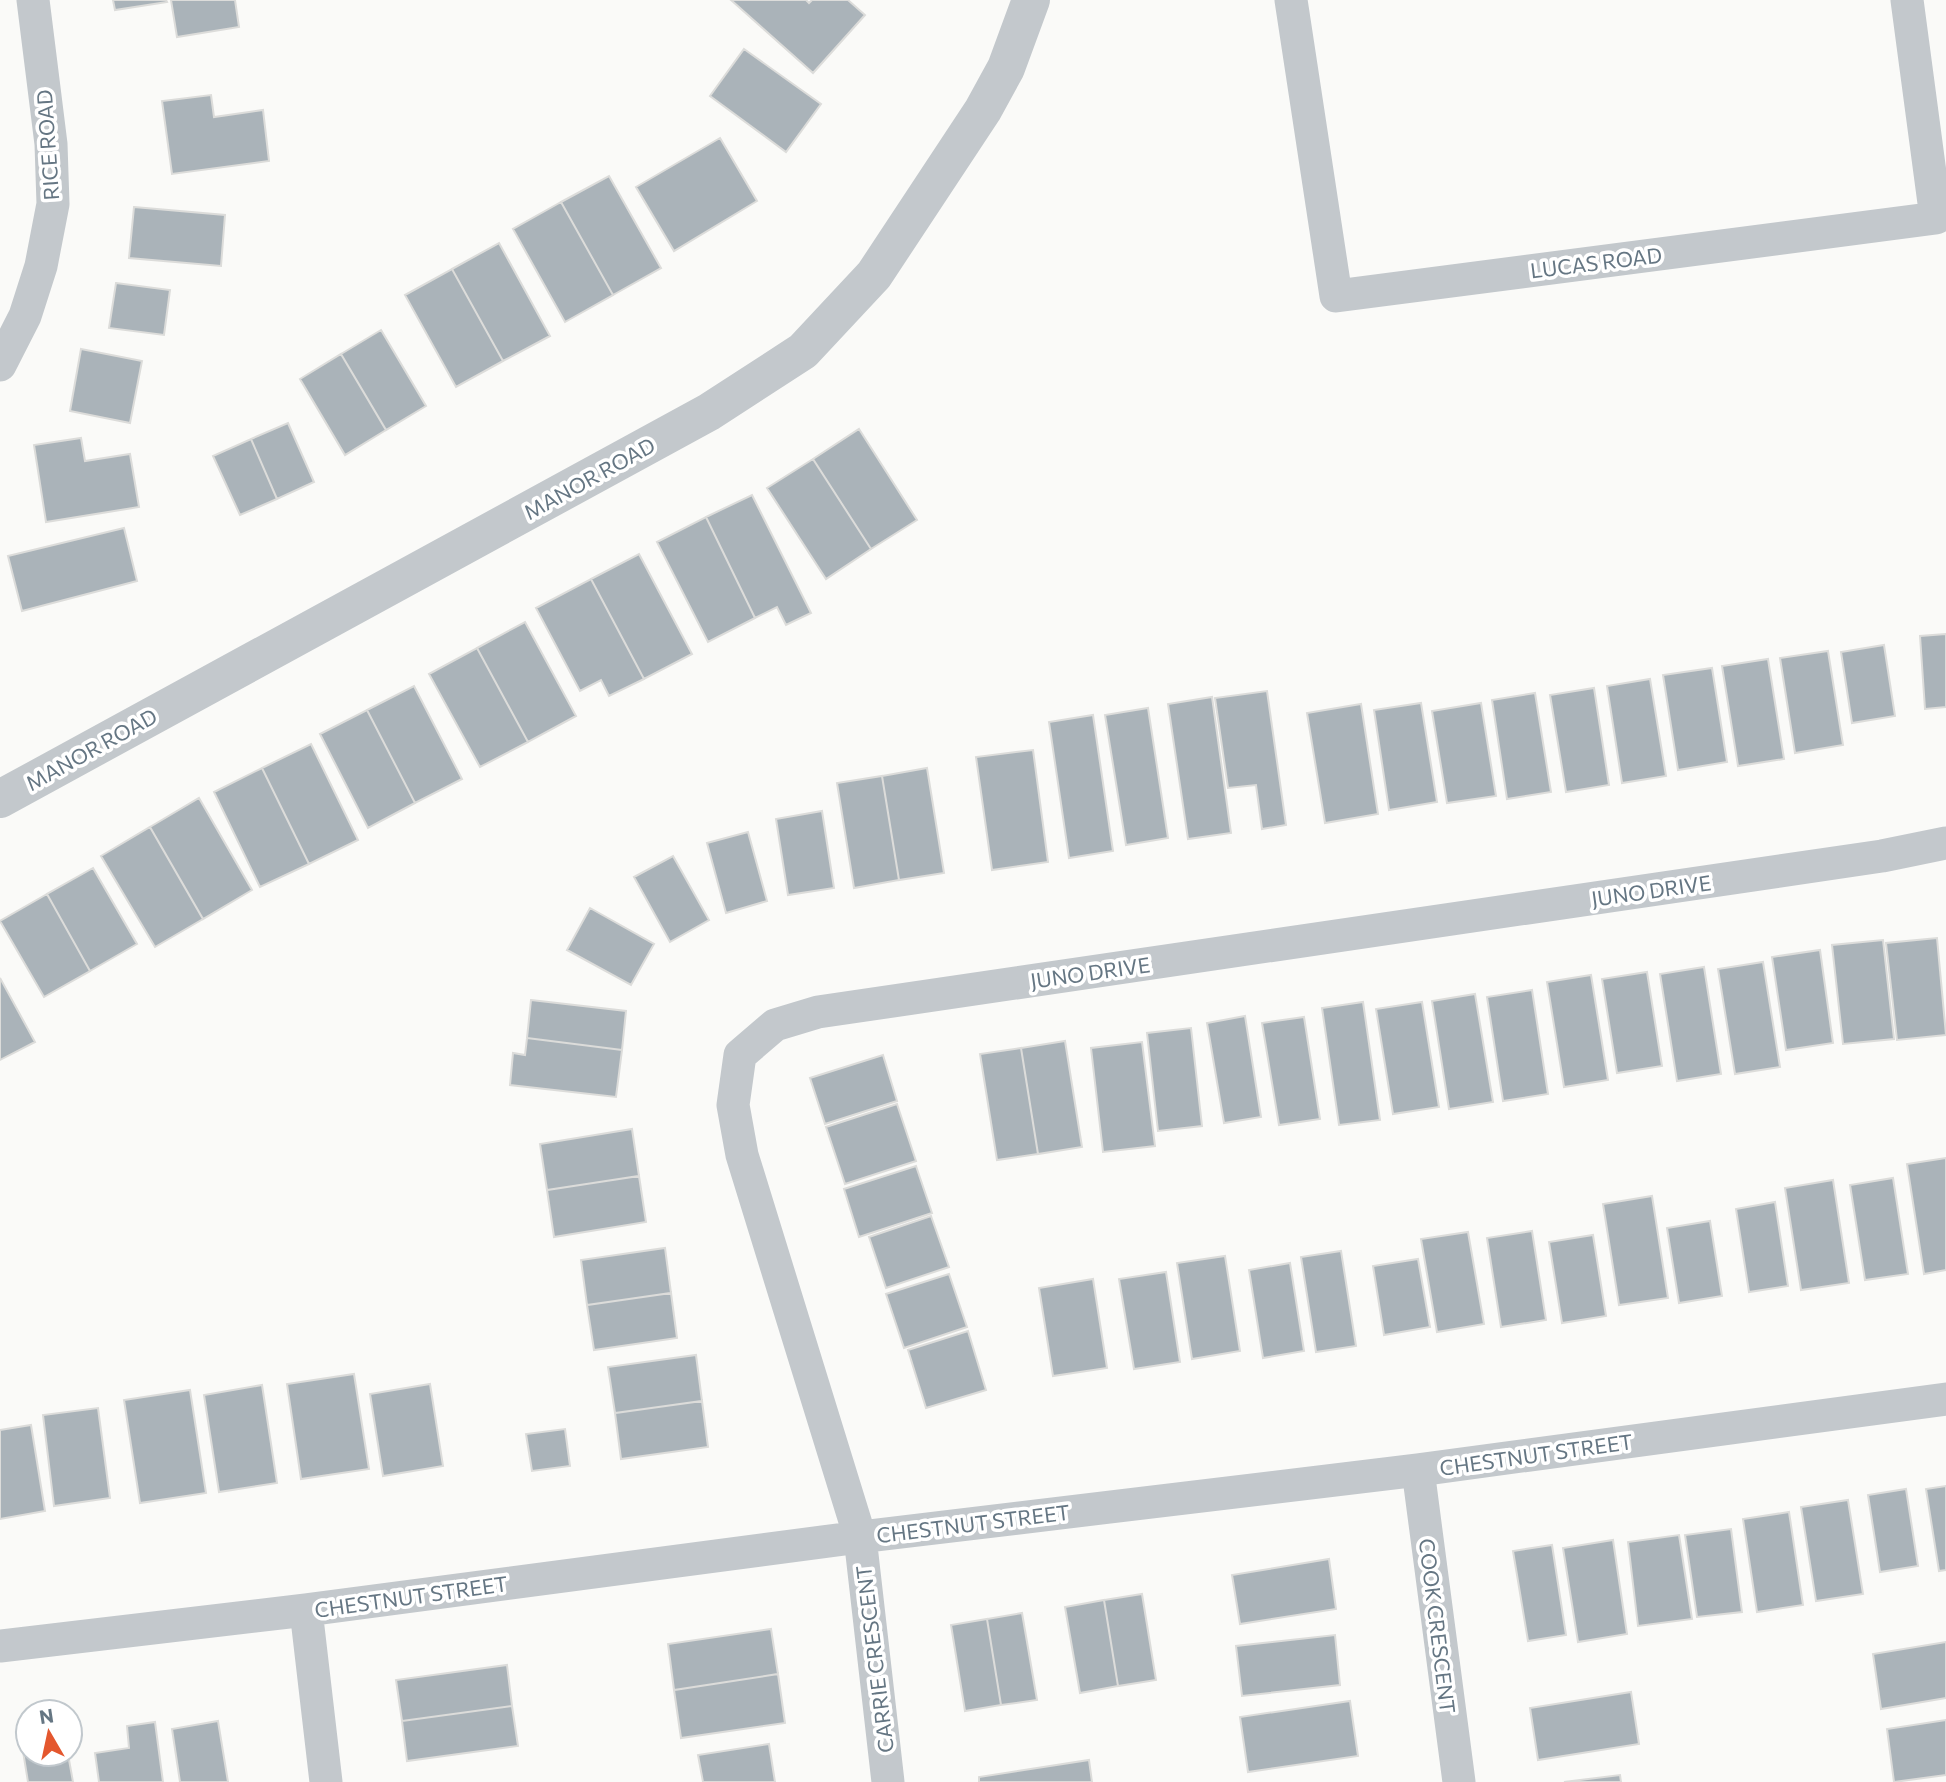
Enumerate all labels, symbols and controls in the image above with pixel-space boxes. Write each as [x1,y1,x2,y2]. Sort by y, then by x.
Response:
street label: RICE ROAD [31,89,63,201]
street label: LUCAS ROAD [1529,242,1663,282]
street label: MANOR ROAD [519,432,659,524]
street label: MANOR ROAD [21,703,161,795]
street label: JUNO DRIVE [1589,869,1713,911]
street label: JUNO DRIVE [1028,951,1152,993]
street label: CHESTNUT STREET [1438,1428,1634,1480]
street label: CHESTNUT STREET [875,1499,1071,1547]
street label: COOK CRESCENT [1415,1537,1461,1715]
street label: CARRIE CRESCENT [850,1564,898,1754]
street label: CHESTNUT STREET [313,1570,509,1622]
north arrow [14,1698,84,1768]
text: N [37,1703,55,1728]

